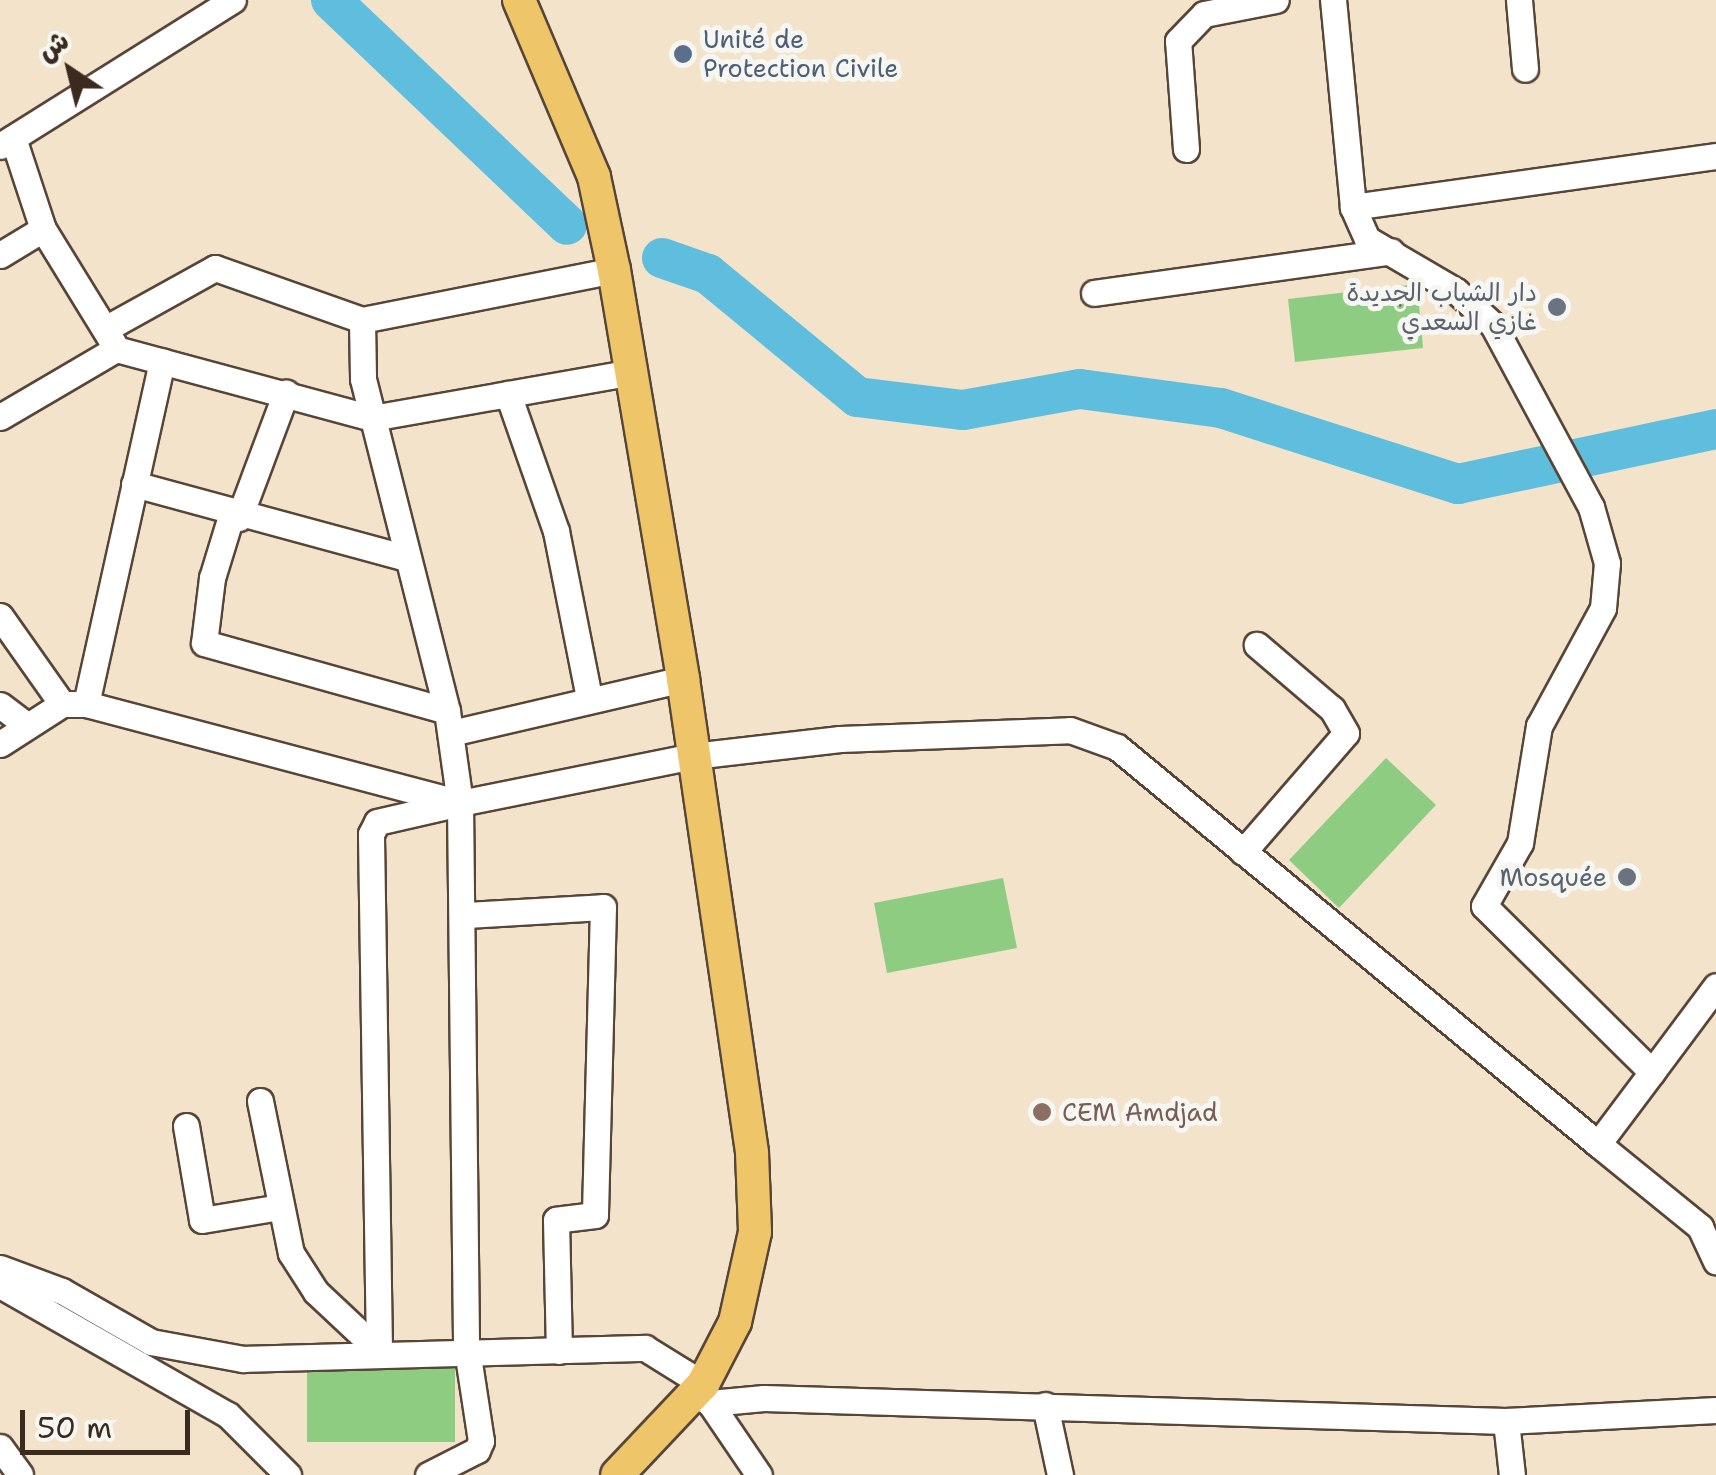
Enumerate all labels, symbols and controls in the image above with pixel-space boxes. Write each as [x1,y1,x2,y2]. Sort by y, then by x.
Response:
north arrow [20,20,120,120]
text: ش [29,21,76,70]
place label: Unité de Protection Civile [703,25,898,84]
marker: Unité de Protection Civile [672,43,694,65]
place label: دار الشباب الجديدة غازي السعدي [1346,278,1537,337]
marker: دار الشباب الجديدة غازي السعدي [1546,296,1568,318]
place label: Mosquée [1499,862,1607,892]
marker: Mosquée [1616,866,1638,888]
place label: CEM Amdjad [1062,1097,1218,1127]
marker: CEM Amdjad [1031,1101,1053,1123]
scale bar [25,1390,195,1452]
text: 50 m [37,1407,112,1448]

